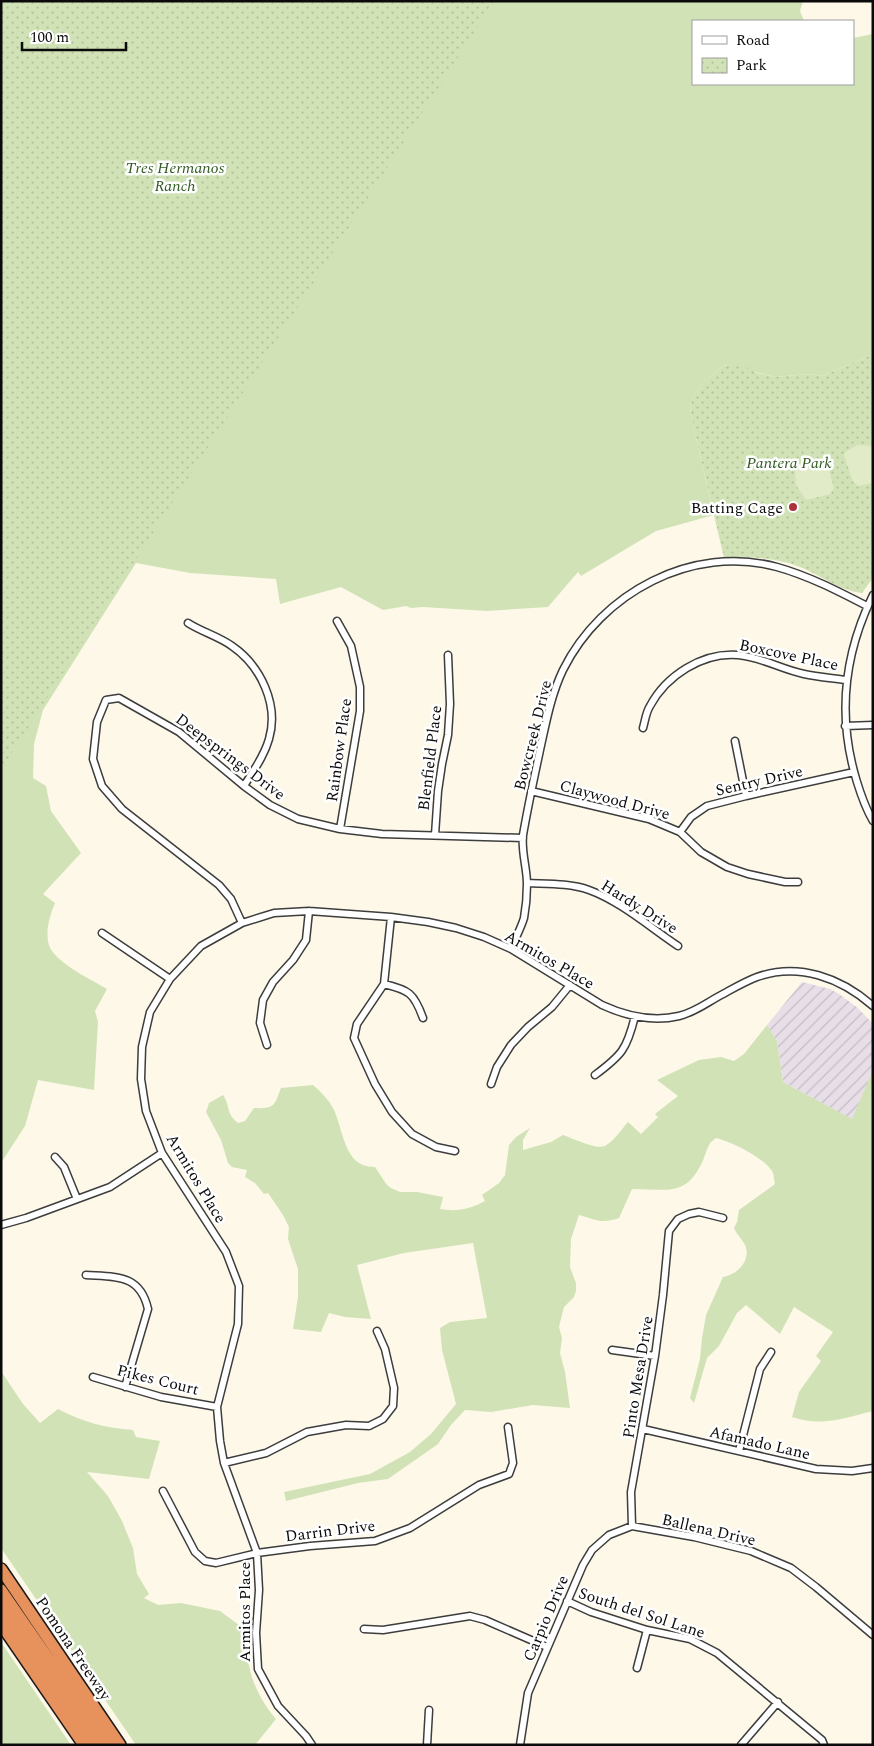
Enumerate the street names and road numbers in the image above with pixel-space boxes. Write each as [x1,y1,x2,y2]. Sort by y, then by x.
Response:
street label: Boxcove Place [737,633,841,677]
street label: Bowcreek Drive [508,678,558,793]
street label: Rainbow Place [320,697,358,804]
street label: Blenfield Place [412,704,448,812]
street label: Deepsprings Drive [170,707,290,806]
street label: Sentry Drive [713,759,805,803]
street label: Claywood Drive [557,774,673,826]
street label: Hardy Drive [596,874,683,940]
street label: Armitos Place [500,924,599,995]
street label: Armitos Place [160,1129,232,1228]
street label: Pinto Mesa Drive [616,1314,660,1440]
street label: Pikes Court [114,1358,202,1402]
street label: Afamado Lane [707,1420,813,1466]
street label: Ballena Drive [659,1508,758,1552]
street label: Darrin Drive [284,1514,376,1548]
street label: Armitos Place [233,1562,257,1662]
street label: Carpio Drive [517,1571,575,1665]
street label: South del Sol Lane [575,1581,708,1645]
street label: Pomona Freeway [29,1592,118,1706]

